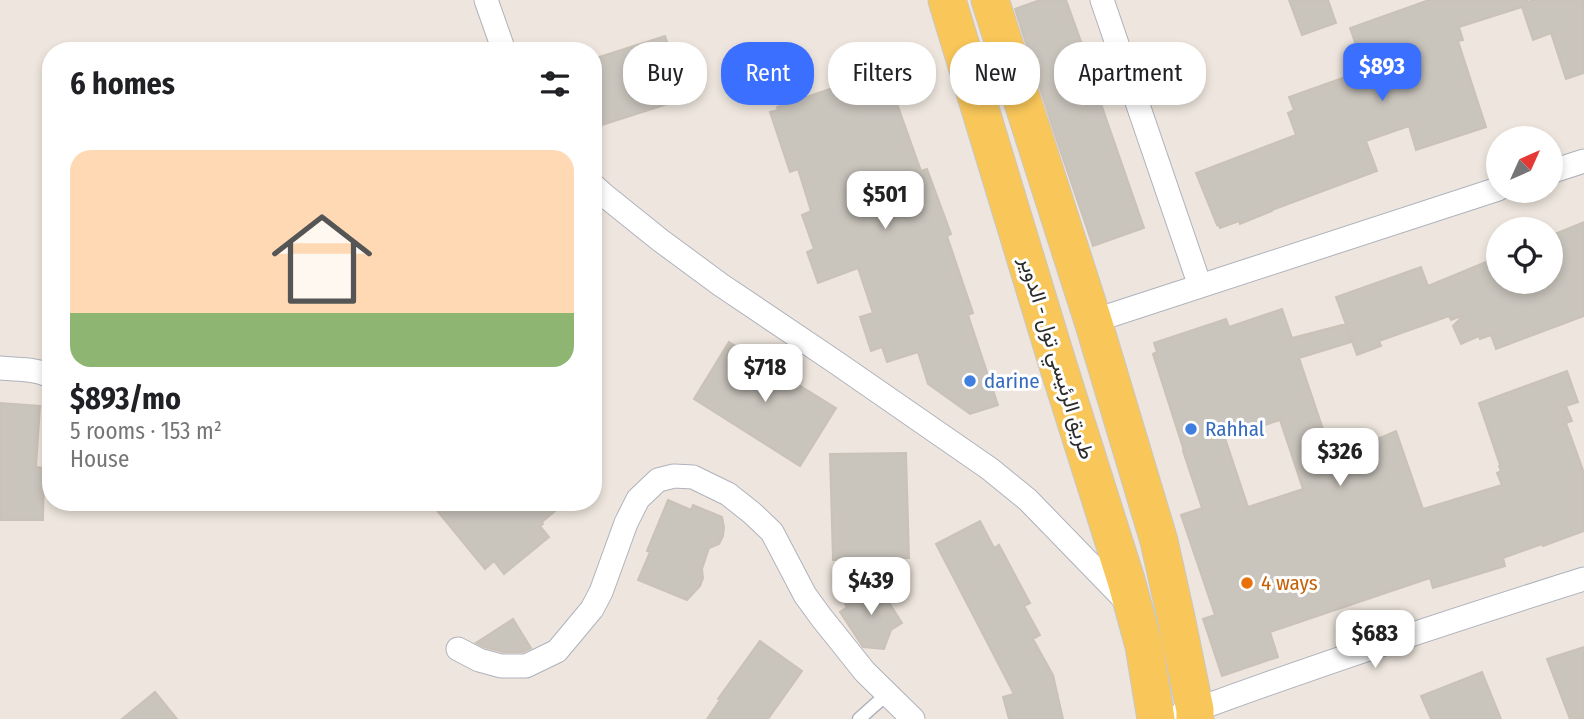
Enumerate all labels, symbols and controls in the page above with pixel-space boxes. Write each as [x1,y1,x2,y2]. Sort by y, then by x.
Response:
chip: Buy [623,42,707,105]
chip: Rent [721,42,814,105]
chip: Filters [828,42,936,105]
chip: New [950,42,1040,105]
chip: Apartment [1054,42,1206,105]
pin: $893 [1341,43,1423,103]
text: $893 [1359,52,1405,80]
icon: filters [536,65,574,103]
text: 6 homes [70,66,175,102]
north arrow [1486,126,1563,203]
map controls [1486,126,1563,294]
pin: $501 [844,172,926,231]
text: $501 [863,180,907,208]
icon: home [259,196,385,322]
button: locate [1486,217,1563,294]
street label: طريق الرئيسي تول - الدوير [1010,252,1100,464]
pin: $718 [724,344,806,404]
text: $718 [744,353,786,381]
place label: darine [984,368,1040,394]
marker: darine [962,373,978,389]
text: $893/mo [70,381,181,417]
place label: Rahhal [1205,416,1265,442]
text: 5 rooms · 153 m² [70,417,222,445]
marker: Rahhal [1183,421,1199,437]
pin: $326 [1299,428,1381,488]
text: $326 [1318,437,1362,465]
text: House [70,445,129,473]
pin: $439 [830,558,912,617]
text: $439 [848,566,894,594]
place label: 4 ways [1261,570,1318,596]
marker: 4 ways [1239,575,1255,591]
pin: $683 [1334,610,1416,670]
text: $683 [1352,619,1398,647]

